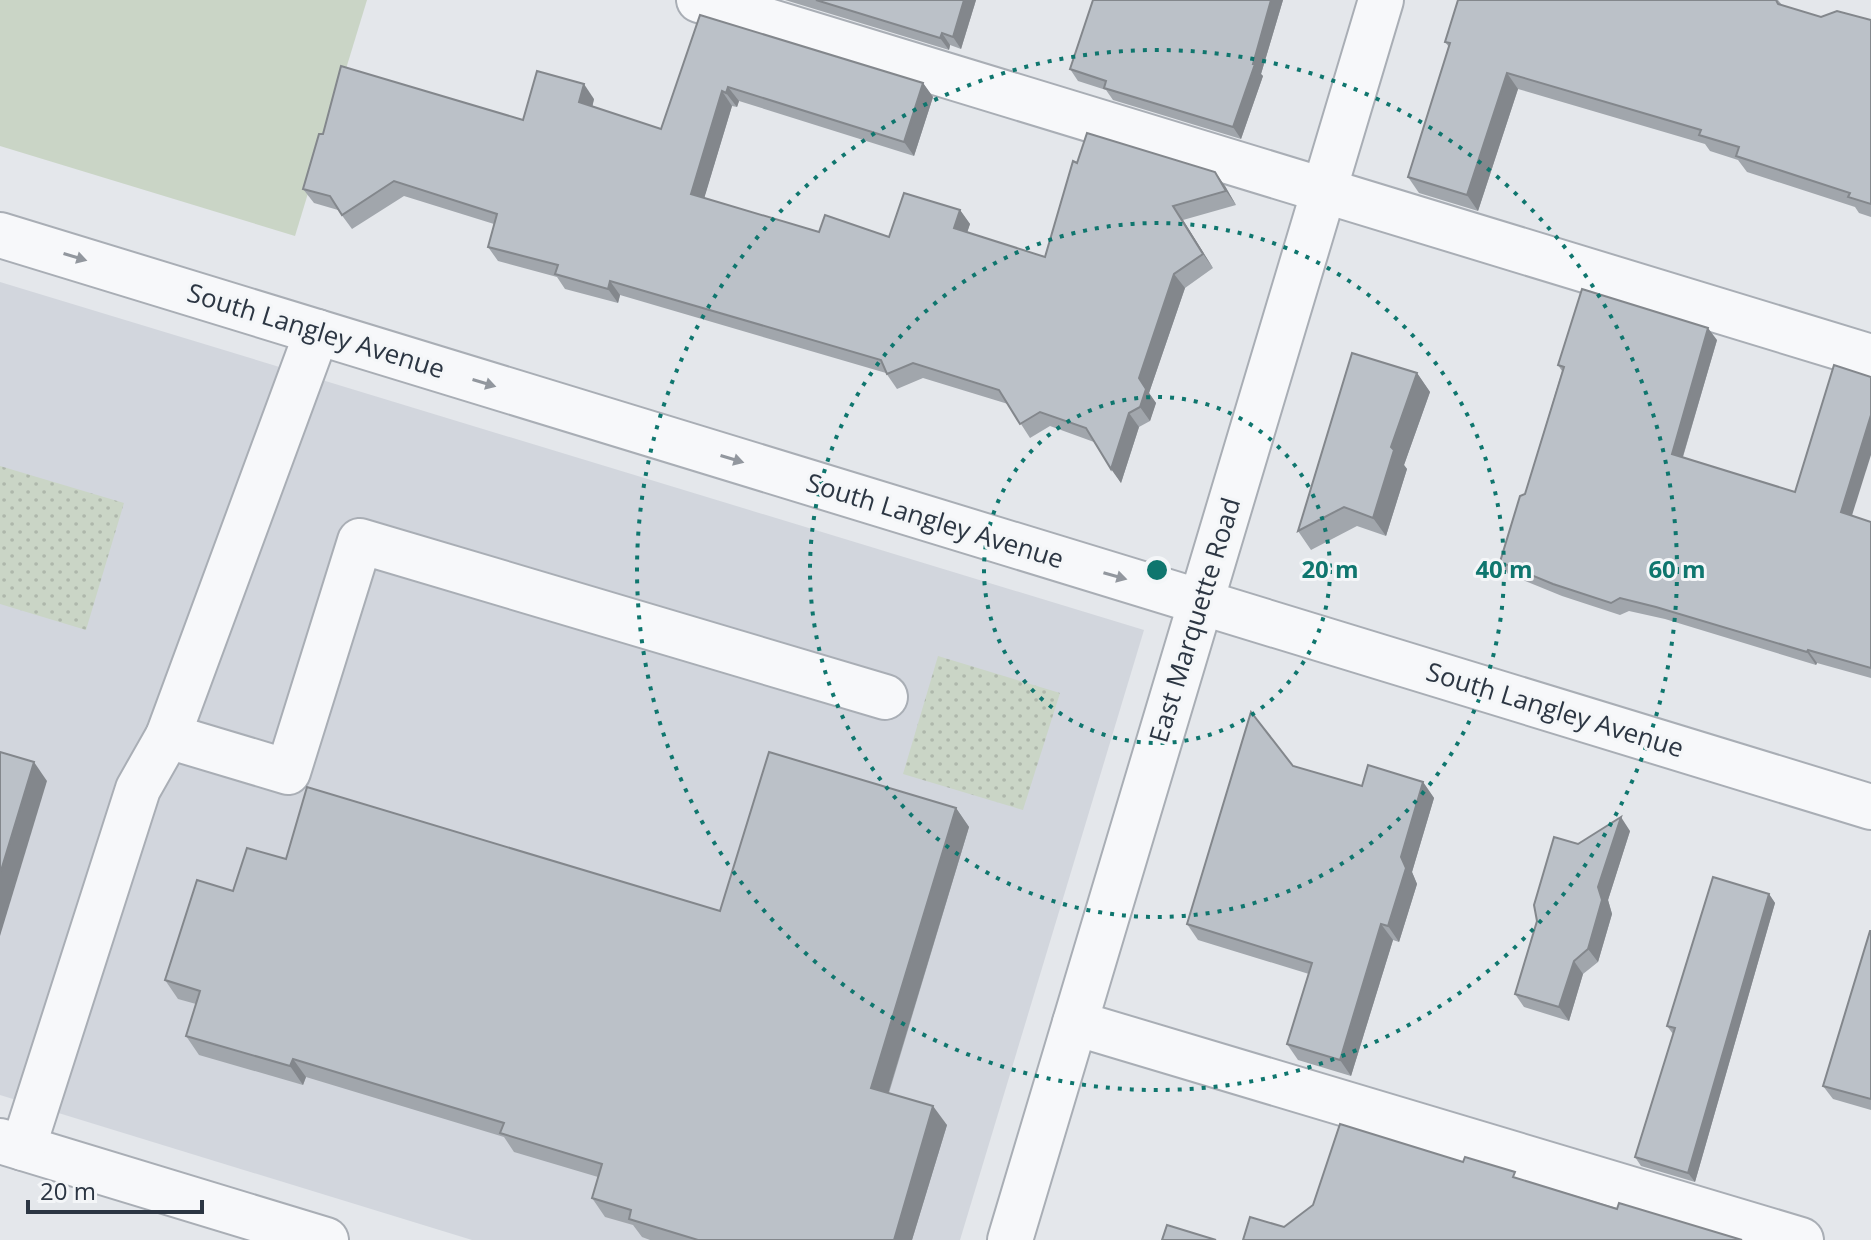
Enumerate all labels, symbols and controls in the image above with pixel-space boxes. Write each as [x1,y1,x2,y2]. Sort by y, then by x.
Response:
one-way arrow [63,251,87,264]
street label: South Langley Avenue [183,274,449,386]
one-way arrow [472,377,496,390]
one-way arrow [721,453,745,466]
street label: South Langley Avenue [802,464,1068,576]
street label: East Marquette Road [1140,493,1248,746]
text: 20 m [1301,552,1359,585]
text: 40 m [1475,552,1533,585]
text: 60 m [1648,552,1706,585]
centre of rings [1143,556,1171,584]
one-way arrow [1103,570,1127,583]
street label: South Langley Avenue [1422,653,1688,765]
scale bar [28,1164,202,1214]
text: 20 m [40,1174,96,1207]

